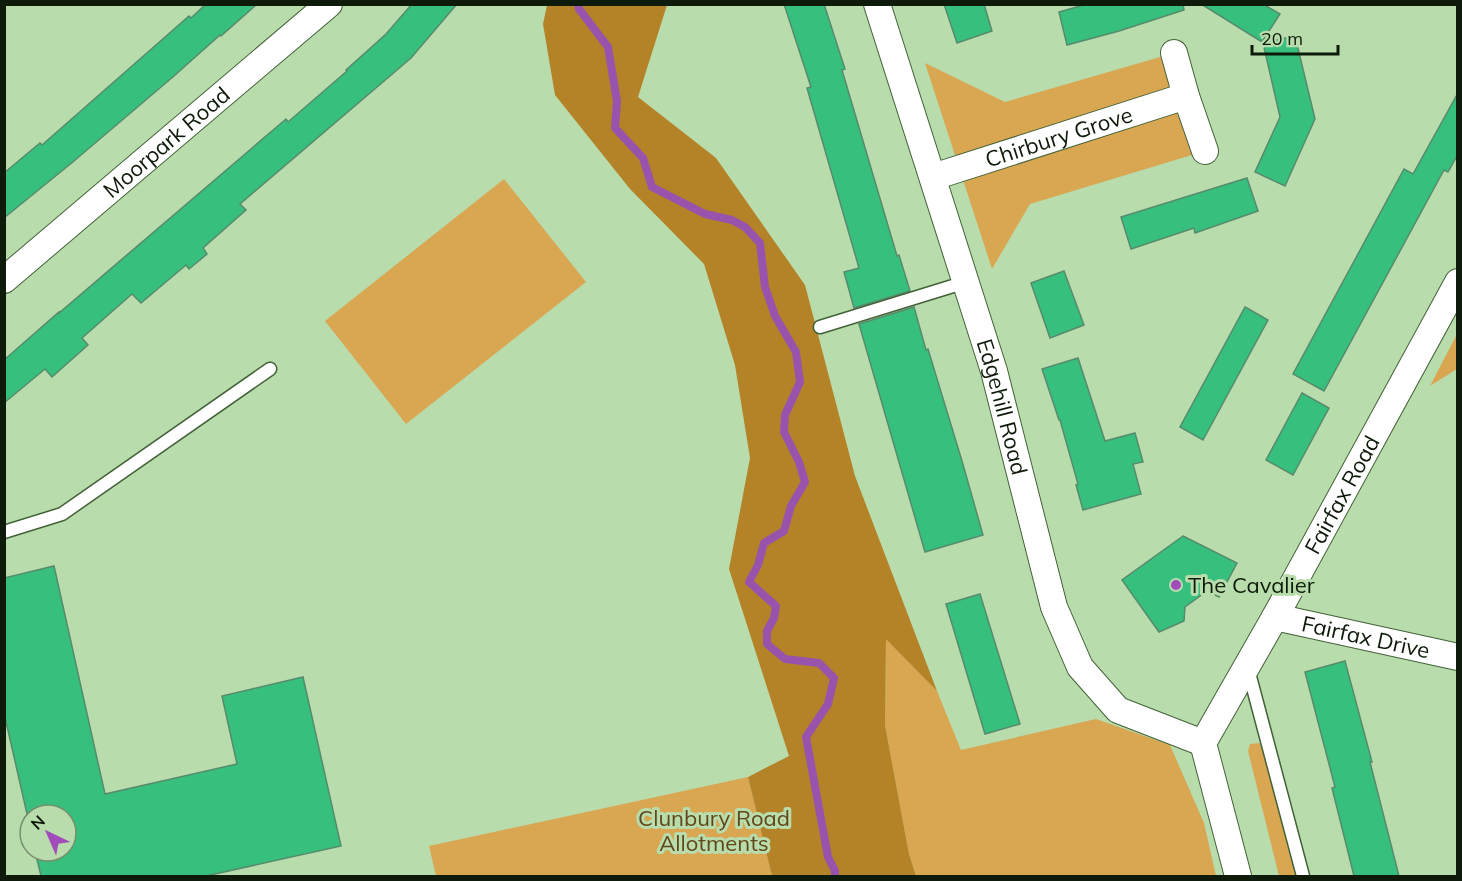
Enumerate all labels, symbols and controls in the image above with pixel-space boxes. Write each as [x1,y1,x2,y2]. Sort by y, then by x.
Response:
scale bar [1252,18,1338,56]
text: 20 m [1261,27,1303,50]
street label: Moorpark Road [97,80,235,204]
street label: Chirbury Grove [982,100,1136,173]
street label: Edgehill Road [971,335,1034,478]
street label: Fairfax Road [1298,431,1385,559]
place label: The Cavalier [1188,571,1315,599]
marker: The Cavalier [1169,578,1183,592]
street label: Fairfax Drive [1299,609,1432,664]
north arrow [18,803,78,863]
park label: Clunbury Road Allotments [638,804,790,857]
text: N [26,811,49,834]

